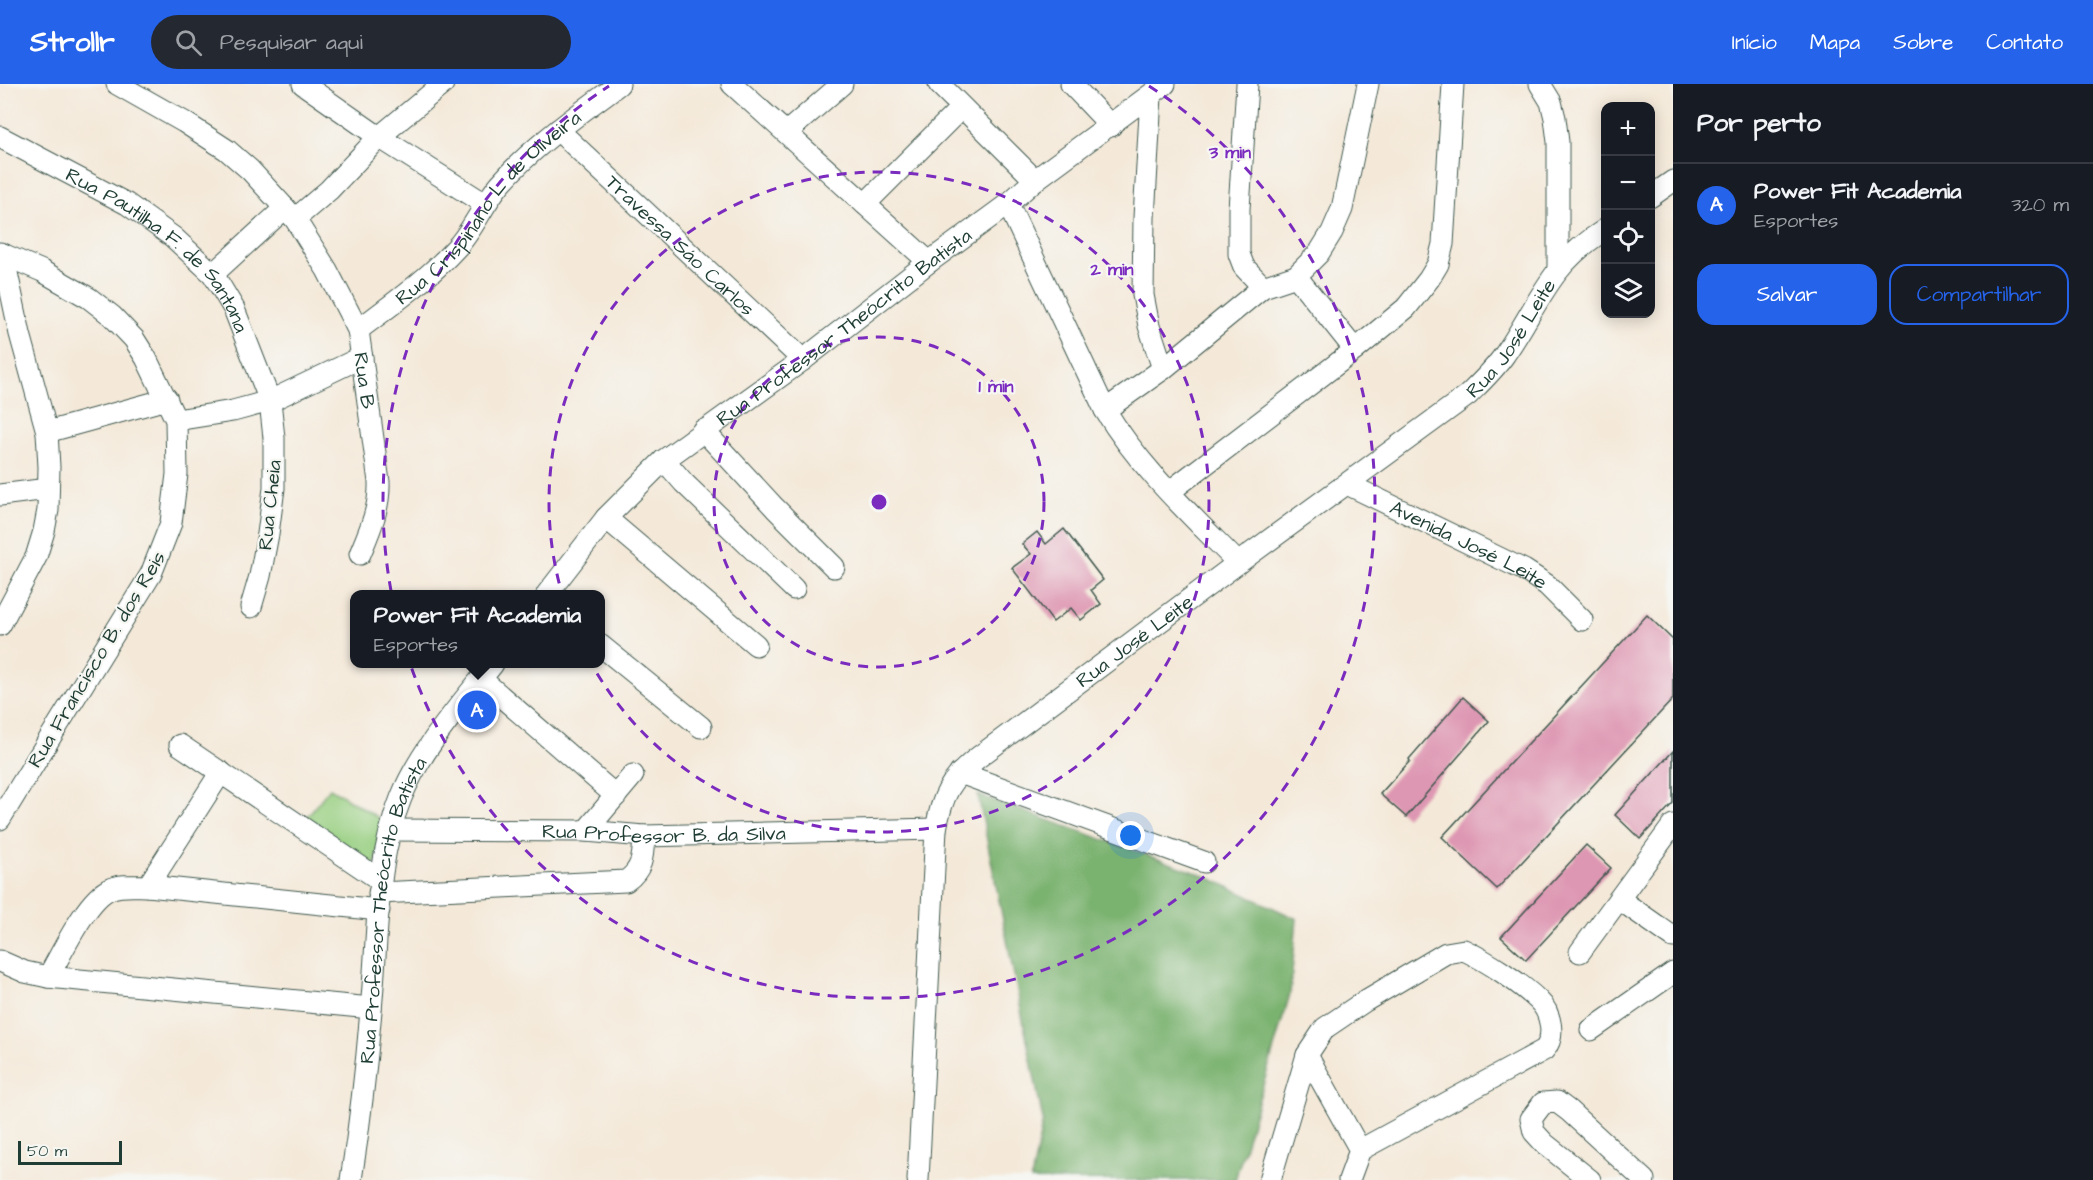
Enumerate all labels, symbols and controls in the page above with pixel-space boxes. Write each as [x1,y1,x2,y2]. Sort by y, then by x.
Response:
search box [151,15,571,69]
text: Strollr [30,23,115,62]
icon: search [172,26,205,59]
text: Pesquisar aqui [220,27,363,58]
text: Início [1732,28,1777,57]
text: Mapa [1810,28,1860,57]
text: Sobre [1893,28,1953,57]
text: Contato [1986,28,2063,57]
map controls [1601,102,1655,318]
button: + [1601,102,1655,156]
street label: Rua Crispinano L de Oliveira [390,104,587,312]
text: Por perto [1697,105,1821,141]
text: 3 min [1208,140,1251,165]
button: − [1601,156,1655,210]
street label: Rua Pautilha F. de Santana [60,161,255,337]
street label: Travessa Sáo Carlos [599,169,761,323]
text: Power Fit Academia [1754,176,1961,207]
text: A [1710,191,1723,219]
text: 320 m [2011,191,2069,219]
text: Esportes [1754,207,1838,235]
button: locate [1601,210,1655,264]
street label: Rua Professor Theócrito Batista [711,222,978,433]
text: 2 min [1089,257,1134,282]
button: layers [1601,264,1655,318]
button: Salvar [1697,264,1877,325]
button: Compartilhar [1889,264,2069,325]
street label: Rua José Leite [1460,273,1563,405]
street label: Rua B [346,350,382,411]
text: 1 min [978,374,1014,399]
street label: Rua Cheia [251,459,289,552]
centre of rings [869,492,889,512]
street label: Avenida José Leite [1385,494,1553,597]
street label: Rua Francisco B. dos Reis [21,546,173,773]
street label: Rua José Leite [1070,588,1199,695]
popup [350,590,605,668]
text: Power Fit Academia [374,600,581,631]
text: Esportes [374,631,458,659]
pin: A [458,688,496,732]
street label: Rua Professor Theócrito Batista [353,752,434,1065]
street label: Rua Professor B. da Silva [542,818,786,851]
your location [1116,821,1145,850]
scale bar [18,1138,122,1166]
text: 50 m [27,1140,67,1162]

